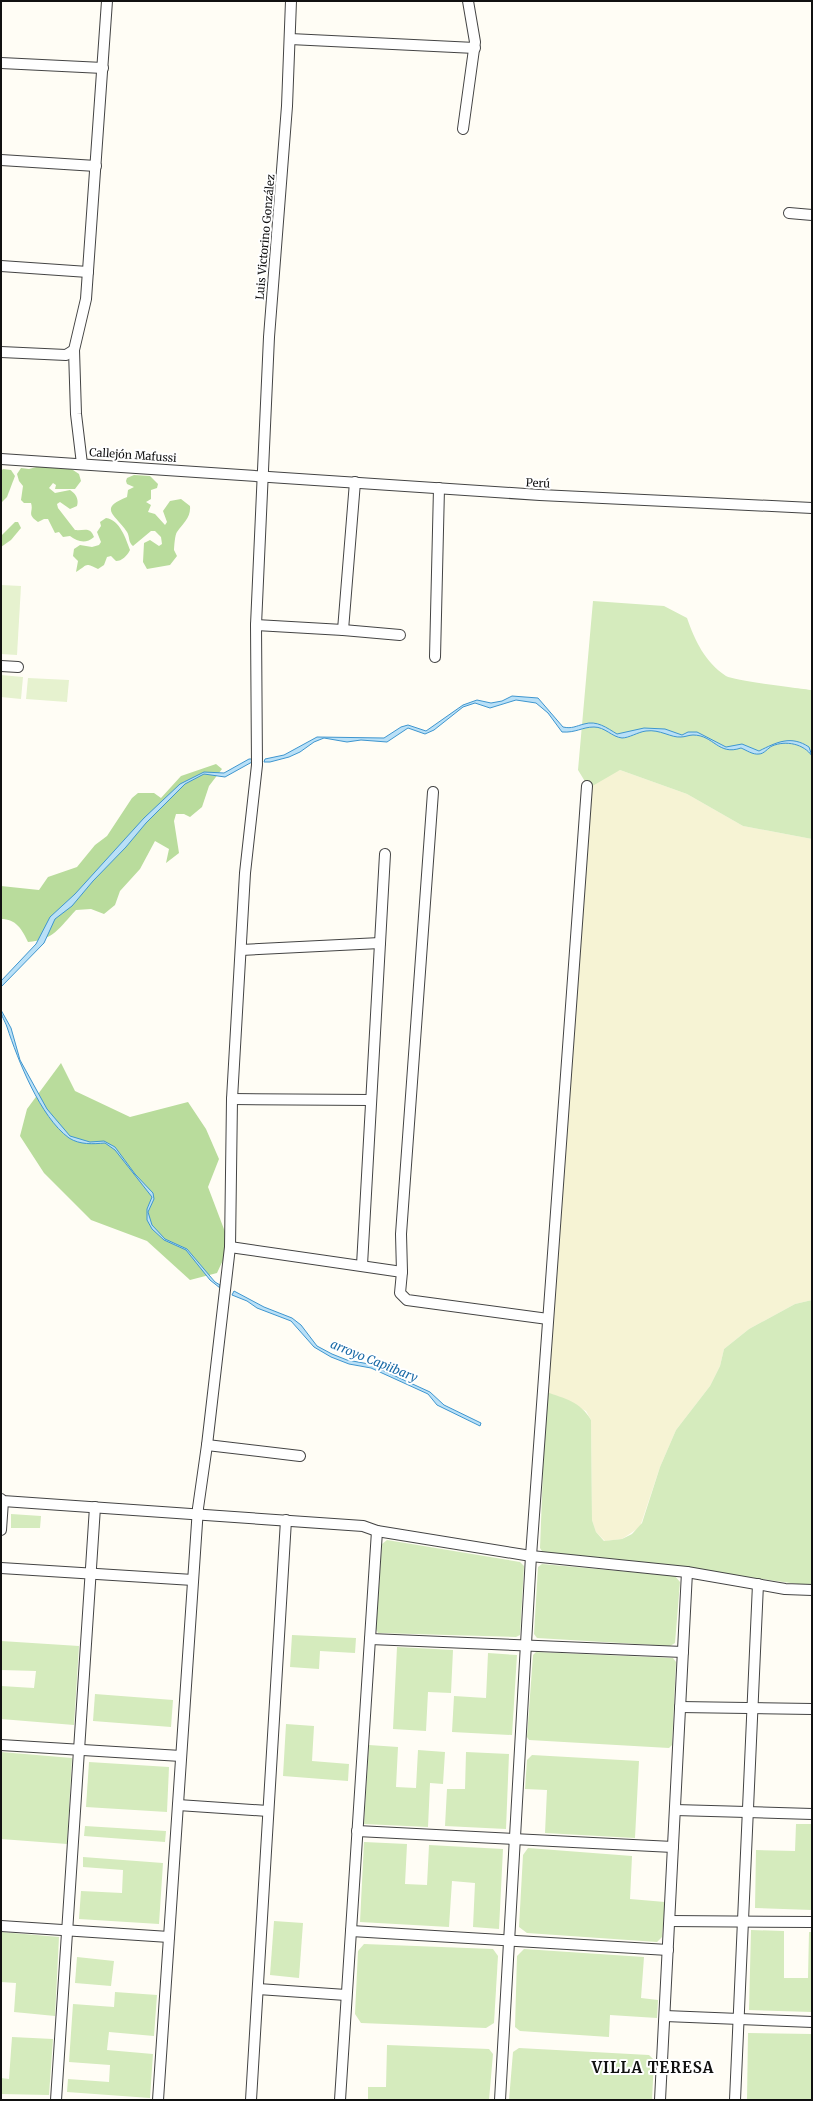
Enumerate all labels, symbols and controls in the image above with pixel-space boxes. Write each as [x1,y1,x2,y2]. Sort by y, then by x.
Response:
street label: Luis Victorino González [253,174,277,300]
street label: Callejón Mafussi [89,445,178,465]
street label: Perú [525,475,551,491]
water label: arroyo Capiibary [328,1336,420,1385]
district label: VILLA TERESA [591,2058,714,2077]

